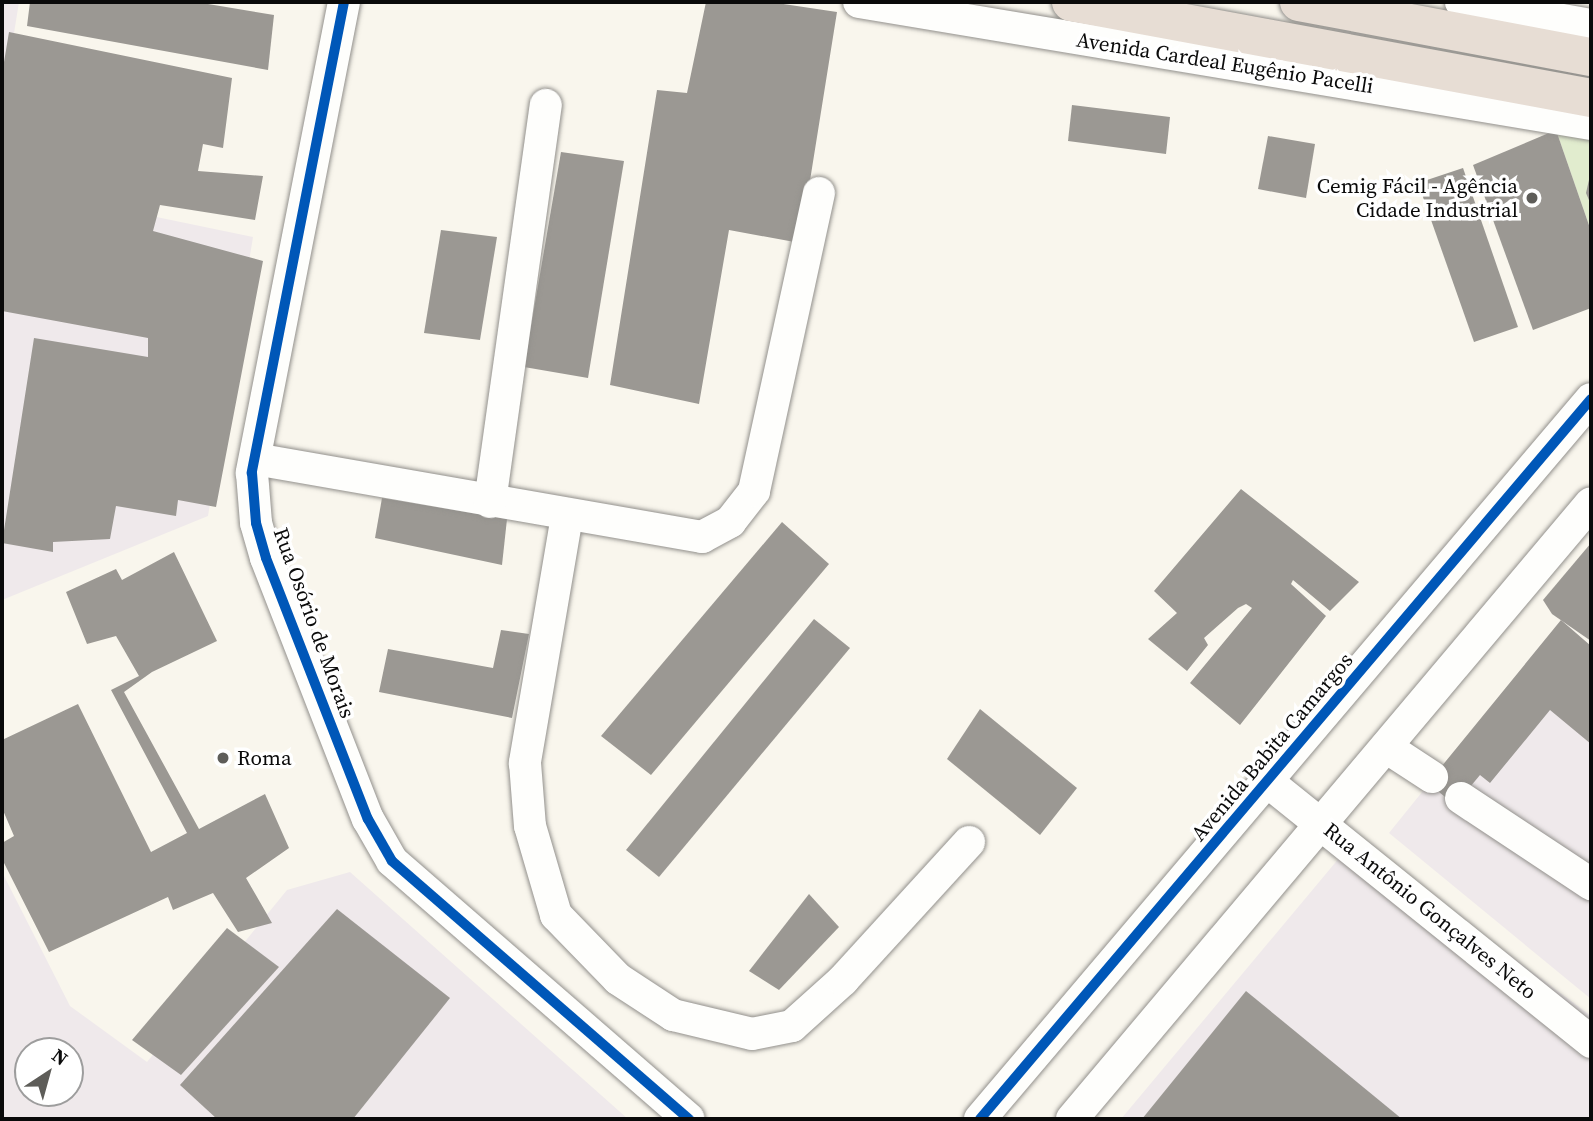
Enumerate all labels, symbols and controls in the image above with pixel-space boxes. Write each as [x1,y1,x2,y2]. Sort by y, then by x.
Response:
street label: Avenida Cardeal Eugênio Pacelli [1075,27,1375,99]
place label: Cemig Fácil - Agência Cidade Industrial [1317,173,1518,223]
marker: Cemig Fácil - Agência Cidade Industrial [1524,190,1540,206]
street label: Rua Osório de Morais [268,524,360,722]
street label: Avenida Babita Camargos [1186,648,1358,846]
place label: Roma [237,745,292,771]
marker: Roma [215,750,231,766]
street label: Rua Antônio Gonçalves Neto [1319,817,1541,1005]
north arrow [14,1037,84,1107]
text: N [47,1042,73,1071]

